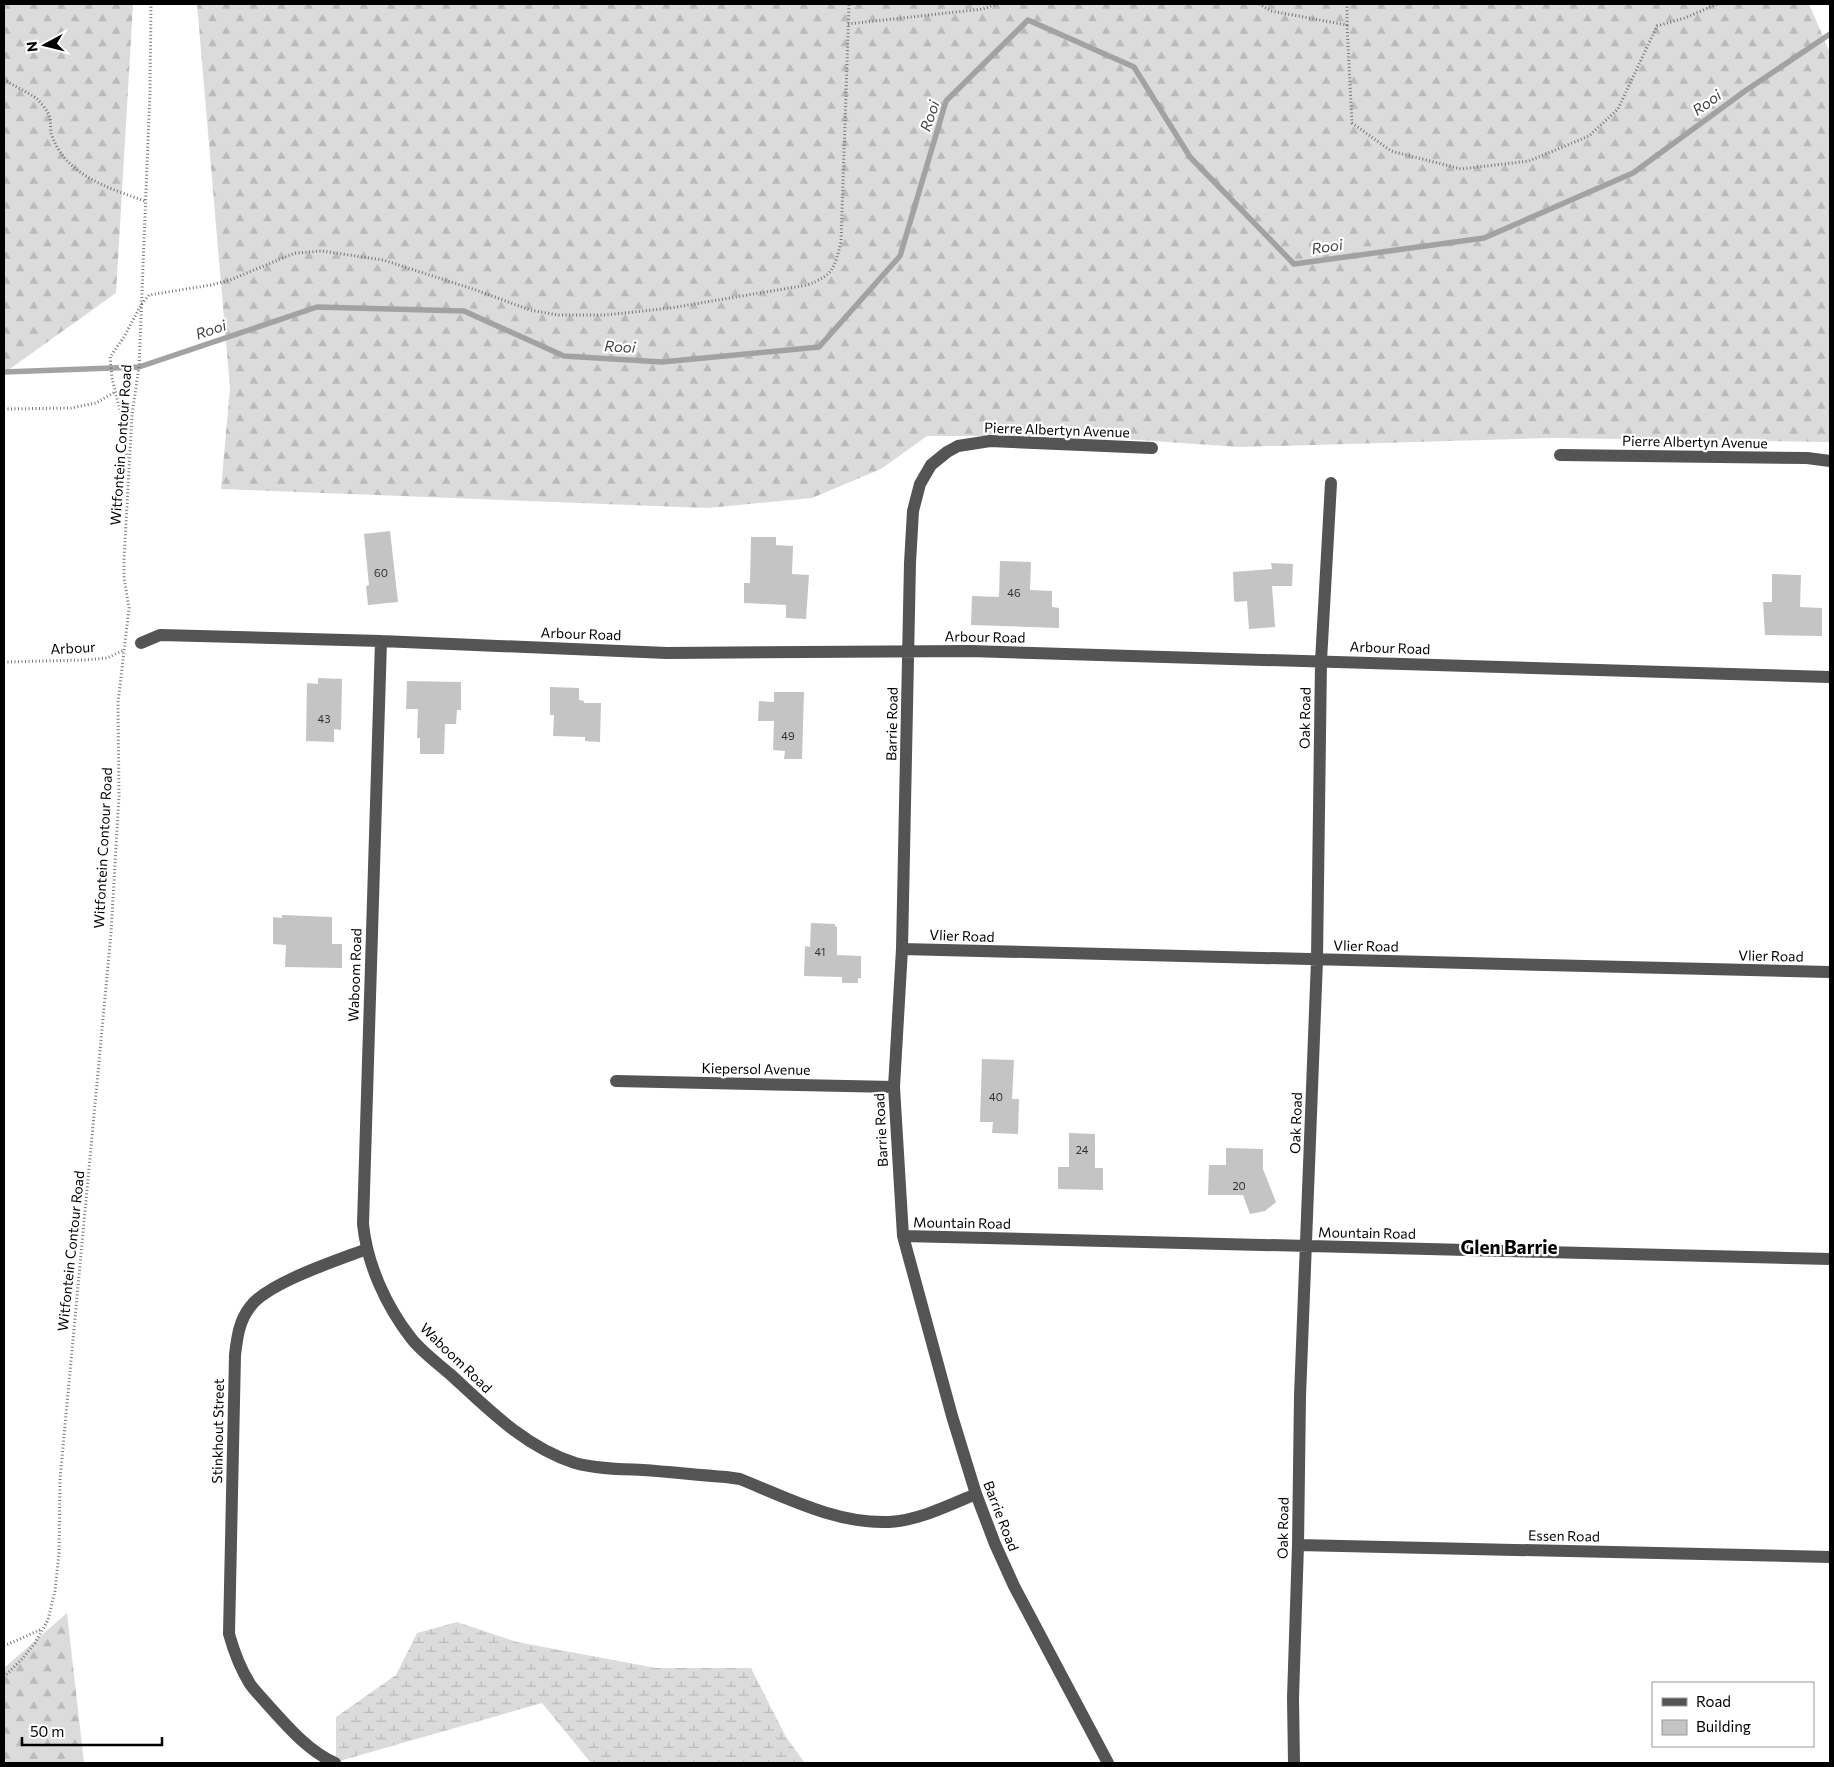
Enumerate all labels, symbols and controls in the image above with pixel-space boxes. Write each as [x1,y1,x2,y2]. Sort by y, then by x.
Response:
north arrow [20,20,70,70]
text: N [23,40,41,53]
water label: Rooi [1688,85,1725,119]
water label: Rooi [915,97,943,133]
water label: Rooi [1310,235,1345,257]
water label: Rooi [193,315,230,343]
water label: Rooi [604,336,637,356]
street label: Witfontein Contour Road [106,364,135,526]
street label: Pierre Albertyn Avenue [984,418,1130,441]
street label: Pierre Albertyn Avenue [1622,432,1768,451]
house number: 60 [374,566,388,579]
house number: 46 [1007,586,1021,599]
street label: Arbour Road [540,624,622,643]
street label: Arbour Road [945,627,1025,646]
street label: Arbour [50,638,96,657]
street label: Arbour Road [1349,638,1431,657]
street label: Barrie Road [882,687,901,761]
street label: Oak Road [1295,687,1314,749]
house number: 43 [318,712,330,725]
house number: 49 [781,729,795,742]
street label: Witfontein Contour Road [90,767,115,929]
street label: Vlier Road [929,926,995,945]
street label: Waboom Road [344,928,365,1022]
street label: Vlier Road [1333,936,1399,955]
house number: 41 [815,945,825,958]
street label: Vlier Road [1738,946,1804,965]
street label: Kiepersol Avenue [701,1059,811,1078]
house number: 40 [989,1090,1003,1103]
street label: Oak Road [1286,1092,1305,1154]
street label: Barrie Road [870,1093,891,1167]
house number: 24 [1076,1143,1089,1156]
street label: Witfontein Contour Road [54,1170,87,1332]
house number: 20 [1232,1179,1246,1192]
street label: Mountain Road [913,1213,1011,1232]
street label: Mountain Road [1318,1223,1416,1242]
district label: Glen Barrie [1460,1235,1558,1258]
street label: Waboom Road [417,1319,496,1396]
street label: Stinkhout Street [208,1378,227,1484]
street label: Barrie Road [980,1478,1023,1553]
street label: Oak Road [1273,1497,1292,1559]
street label: Essen Road [1528,1526,1600,1545]
legend [1652,1682,1814,1747]
text: Road [1696,1692,1731,1710]
scale bar [22,1714,162,1746]
text: Building [1696,1717,1751,1735]
text: 50 m [30,1722,64,1740]

